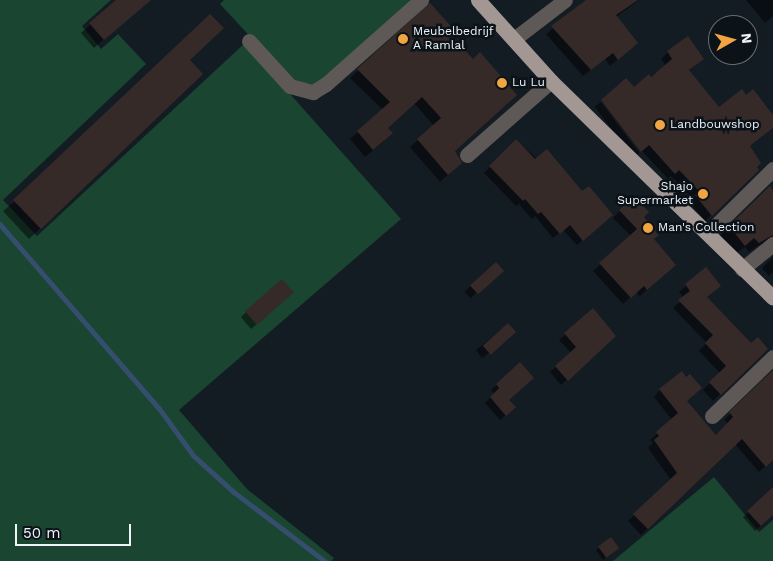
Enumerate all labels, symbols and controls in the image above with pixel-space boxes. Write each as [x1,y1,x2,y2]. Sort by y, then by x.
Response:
north arrow [708,15,758,65]
place label: Meubelbedrijf A Ramlal [413,25,494,53]
text: N [738,32,755,44]
marker: Meubelbedrijf A Ramlal [397,33,409,45]
place label: Lu Lu [512,76,545,90]
marker: Lu Lu [496,77,508,89]
place label: Landbouwshop [670,118,759,132]
marker: Landbouwshop [654,119,666,131]
place label: Shajo Supermarket [617,180,693,208]
marker: Shajo Supermarket [697,188,709,200]
place label: Man's Collection [658,221,754,235]
marker: Man's Collection [642,222,654,234]
scale bar [18,514,134,546]
text: 50 m [23,524,60,542]

